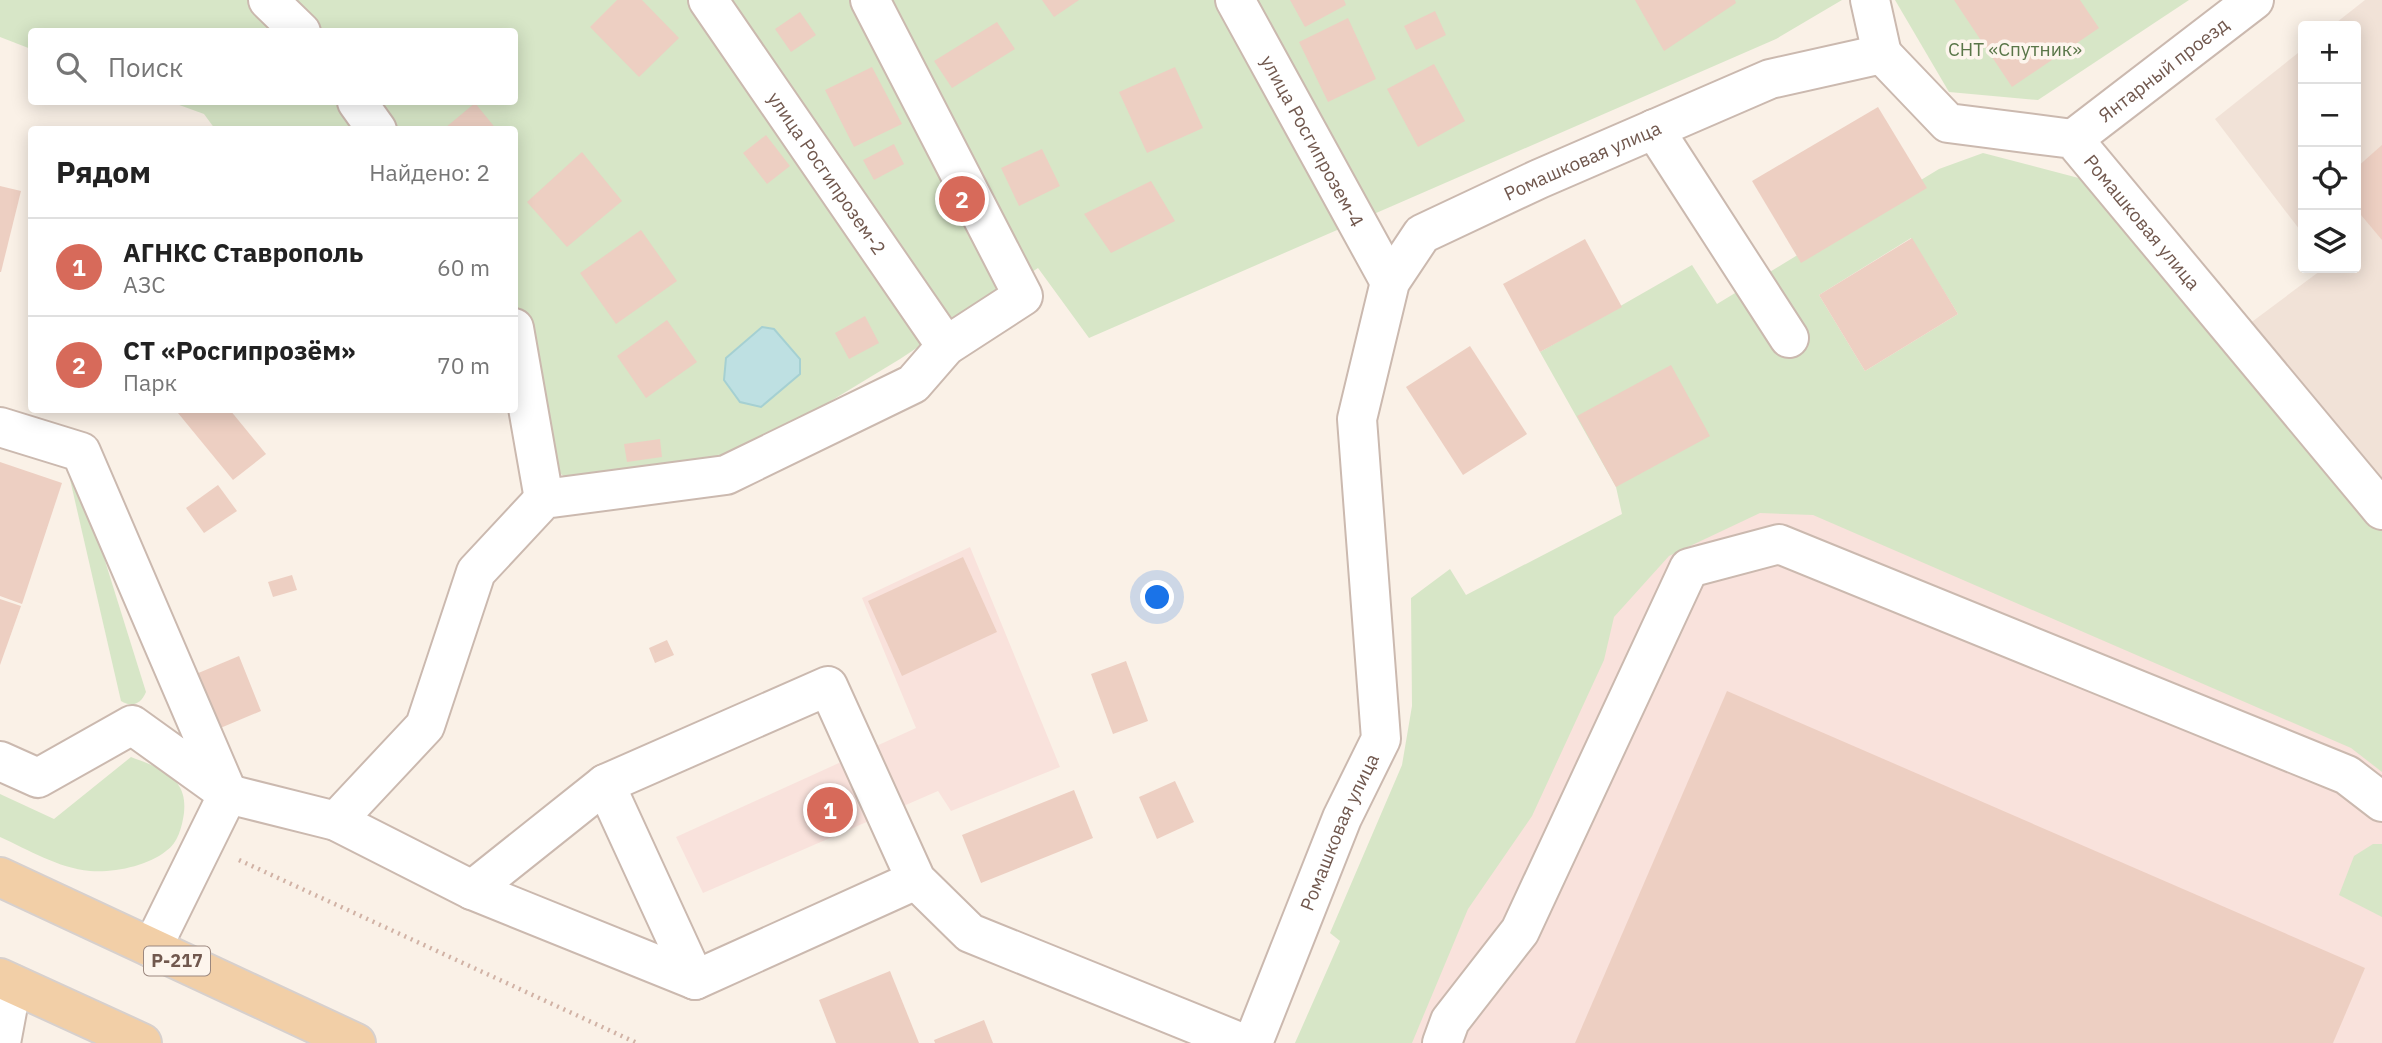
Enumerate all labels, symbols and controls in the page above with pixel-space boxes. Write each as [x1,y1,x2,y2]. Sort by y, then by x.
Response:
street label: Янтарный проезд [2094,12,2233,127]
map controls [2298,21,2361,273]
button: + [2298,21,2361,84]
search box [28,28,518,105]
park label: СНТ «Спутник» [1948,37,2082,61]
icon: search [52,48,90,86]
text: Поиск [108,50,183,84]
street label: улица Росгипрозем-4 [1256,51,1369,231]
button: − [2298,84,2361,147]
street label: улица Росгипрозем-2 [763,87,891,259]
street label: Ромашковая улица [1500,116,1665,206]
button: locate [2298,147,2361,210]
street label: Ромашковая улица [2079,149,2206,295]
text: Рядом [56,152,151,191]
text: Найдено: 2 [369,157,490,187]
pin: 2 [939,173,985,225]
button: layers [2298,210,2361,273]
text: АГНКС Ставрополь [123,235,363,269]
text: 1 [72,252,86,282]
text: 60 m [437,252,490,282]
text: АЗС [123,269,166,299]
text: СТ «Росгипрозём» [123,333,356,367]
text: 2 [72,350,86,380]
text: 70 m [437,350,490,380]
text: Парк [123,367,177,397]
your location [1140,580,1174,614]
street label: Ромашковая улица [1295,749,1384,914]
pin: 1 [807,784,853,836]
road number: Р-217 [144,946,210,976]

